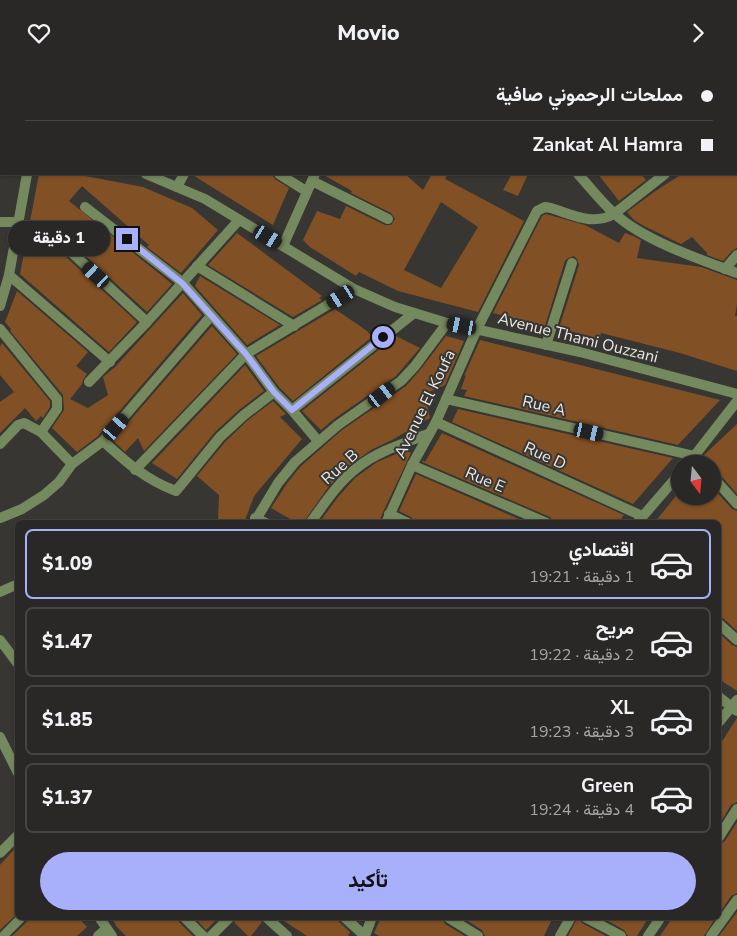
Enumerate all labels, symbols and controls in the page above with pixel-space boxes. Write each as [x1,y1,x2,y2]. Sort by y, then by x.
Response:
text: Movio [337,18,400,48]
icon: heart [25,19,53,47]
icon: forward [684,19,712,47]
text: مملحات الرحموني صافية [496,82,683,108]
text: Zankat Al Hamra [532,132,683,158]
callout: 1 دقيقة [7,221,110,257]
car [251,223,284,251]
text: 1 دقيقة [33,227,85,249]
route end [116,228,138,250]
car [79,259,112,291]
car [324,283,357,311]
street label: Avenue Thami Ouzzani [496,307,660,369]
car [445,316,478,336]
route start [372,326,394,348]
street label: Avenue El Koufa [389,346,461,462]
car [365,380,398,410]
street label: Rue A [520,390,568,422]
car [100,411,131,443]
car [572,421,605,443]
street label: Rue D [520,437,570,475]
street label: Rue B [317,444,363,490]
north arrow [671,455,721,505]
map controls [671,455,721,505]
street label: Rue E [462,462,508,498]
text: اقتصادي [569,537,634,563]
icon: car [649,542,694,587]
text: $1.09 [42,551,93,577]
text: 1 دقيقة · 19:21 [529,566,634,588]
text: مريح [596,615,634,641]
icon: car [649,620,694,665]
text: $1.47 [42,629,93,655]
text: 2 دقيقة · 19:22 [529,644,634,666]
text: XL [611,695,634,721]
icon: car [649,698,694,743]
text: $1.85 [42,707,93,733]
text: 3 دقيقة · 19:23 [529,721,634,743]
text: Green [581,773,634,799]
icon: car [649,776,694,821]
text: $1.37 [42,785,93,811]
text: 4 دقيقة · 19:24 [529,799,634,821]
button: تأكيد [40,852,696,910]

